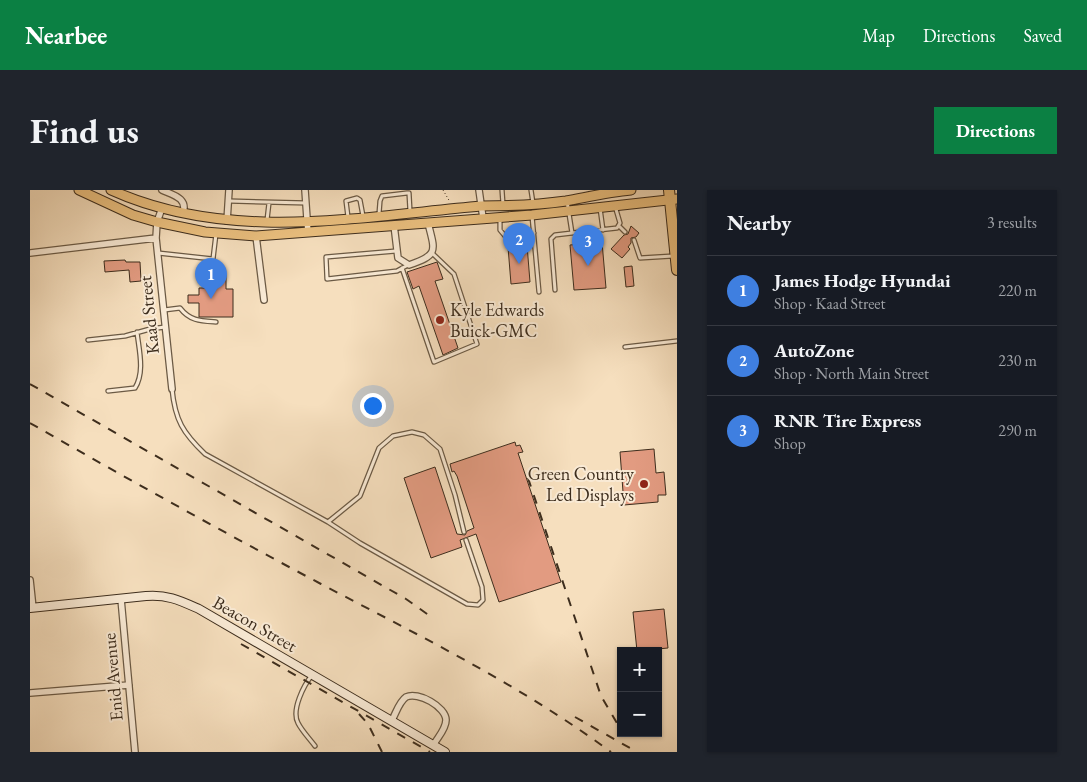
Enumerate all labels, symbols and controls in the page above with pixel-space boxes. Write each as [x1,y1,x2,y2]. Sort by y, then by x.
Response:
text: Nearbee [25,20,107,51]
text: Map [863,24,895,47]
text: Directions [923,24,995,47]
text: Saved [1023,24,1062,47]
button: Directions [934,107,1057,154]
text: Find us [30,108,139,153]
text: Nearby [727,209,791,236]
text: 3 results [987,212,1037,233]
pin: 2 [503,223,535,264]
pin: 3 [572,225,604,266]
pin: 1 [195,258,227,299]
text: James Hodge Hyundai [774,268,951,293]
street label: Kaad Street [133,274,164,355]
text: 1 [739,280,747,301]
text: 220 m [998,280,1037,301]
text: Shop · Kaad Street [774,293,886,314]
place label: Kyle Edwards Buick-GMC [450,298,544,342]
marker: Kyle Edwards Buick-GMC [434,314,446,326]
text: AutoZone [774,338,854,363]
text: 2 [739,350,747,371]
text: 230 m [998,350,1037,371]
text: Shop · North Main Street [774,363,929,384]
your location [360,393,386,419]
text: RNR Tire Express [774,408,921,433]
text: 3 [739,420,747,441]
text: 290 m [998,420,1037,441]
text: Shop [774,433,806,454]
place label: Green Country Led Displays [528,462,634,506]
marker: Green Country Led Displays [638,478,650,490]
street label: Beacon Street [209,590,302,657]
street label: Enid Avenue [97,632,128,722]
map controls [617,647,662,737]
button: + [617,647,662,692]
button: − [617,692,662,737]

